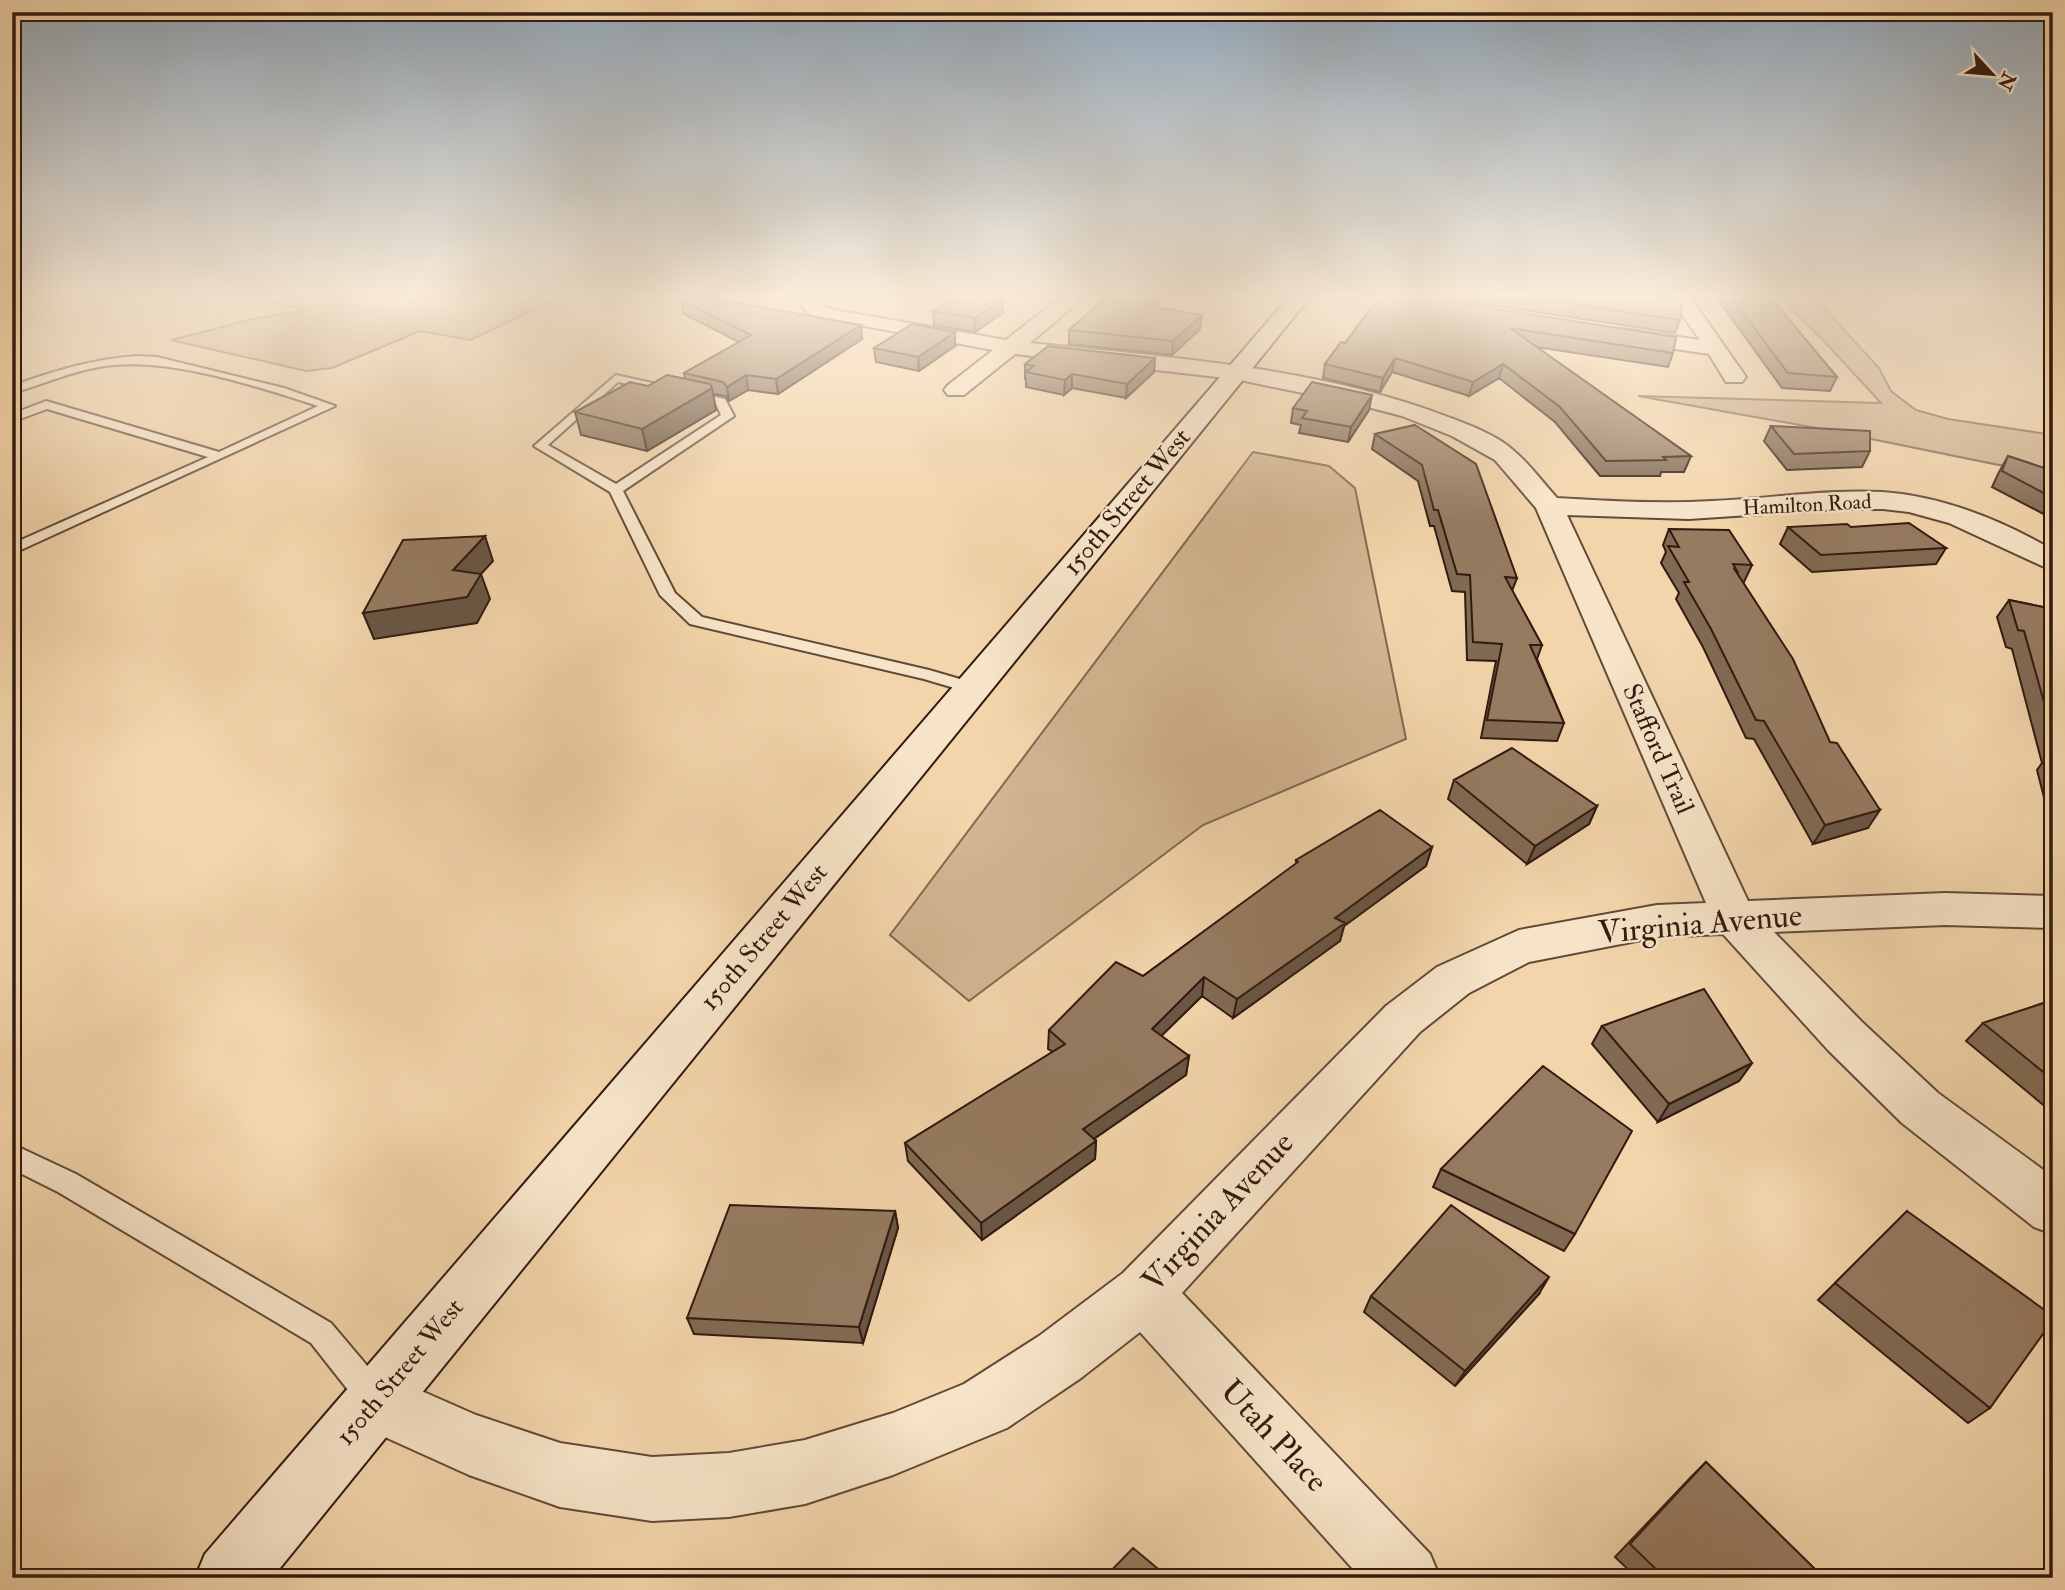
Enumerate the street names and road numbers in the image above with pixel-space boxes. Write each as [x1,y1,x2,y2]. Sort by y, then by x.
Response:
street label: 150th Street West [1056,422,1198,582]
street label: Hamilton Road [1742,488,1873,522]
street label: Stafford Trail [1615,679,1701,819]
street label: 150th Street West [693,857,835,1017]
street label: Virginia Avenue [1596,895,1804,953]
street label: Virginia Avenue [1134,1124,1302,1300]
street label: 150th Street West [329,1292,471,1452]
street label: Utah Place [1212,1371,1336,1501]

